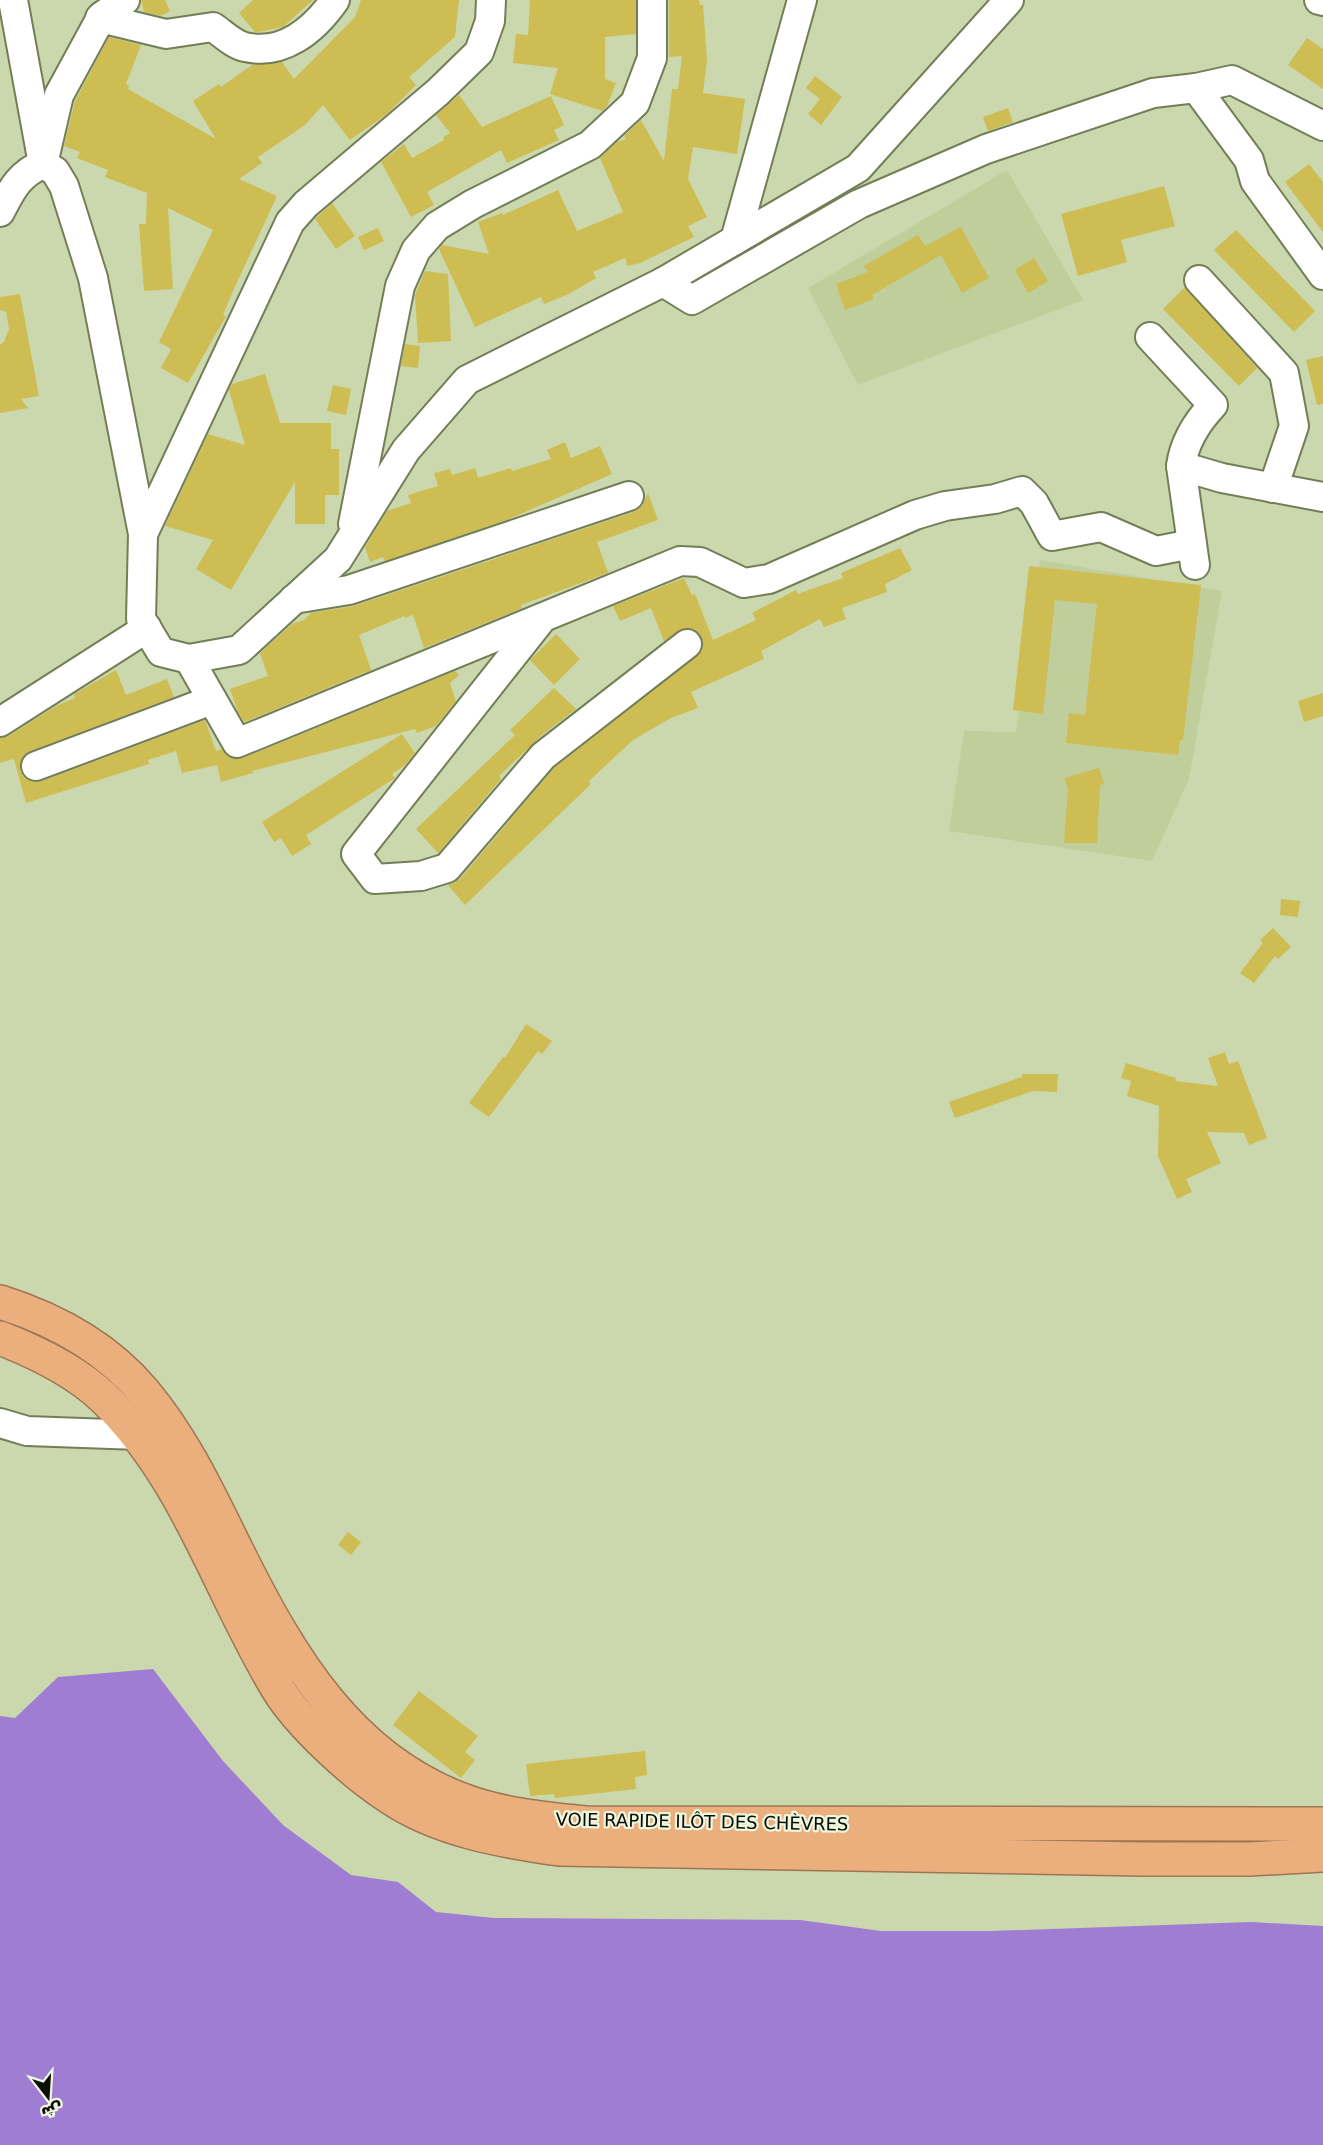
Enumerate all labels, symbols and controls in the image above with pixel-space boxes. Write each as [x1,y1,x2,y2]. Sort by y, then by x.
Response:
street label: VOIE RAPIDE ILÔT DES CHÈVRES [555,1808,849,1835]
north arrow [18,2067,78,2127]
text: ش [39,2099,66,2123]

